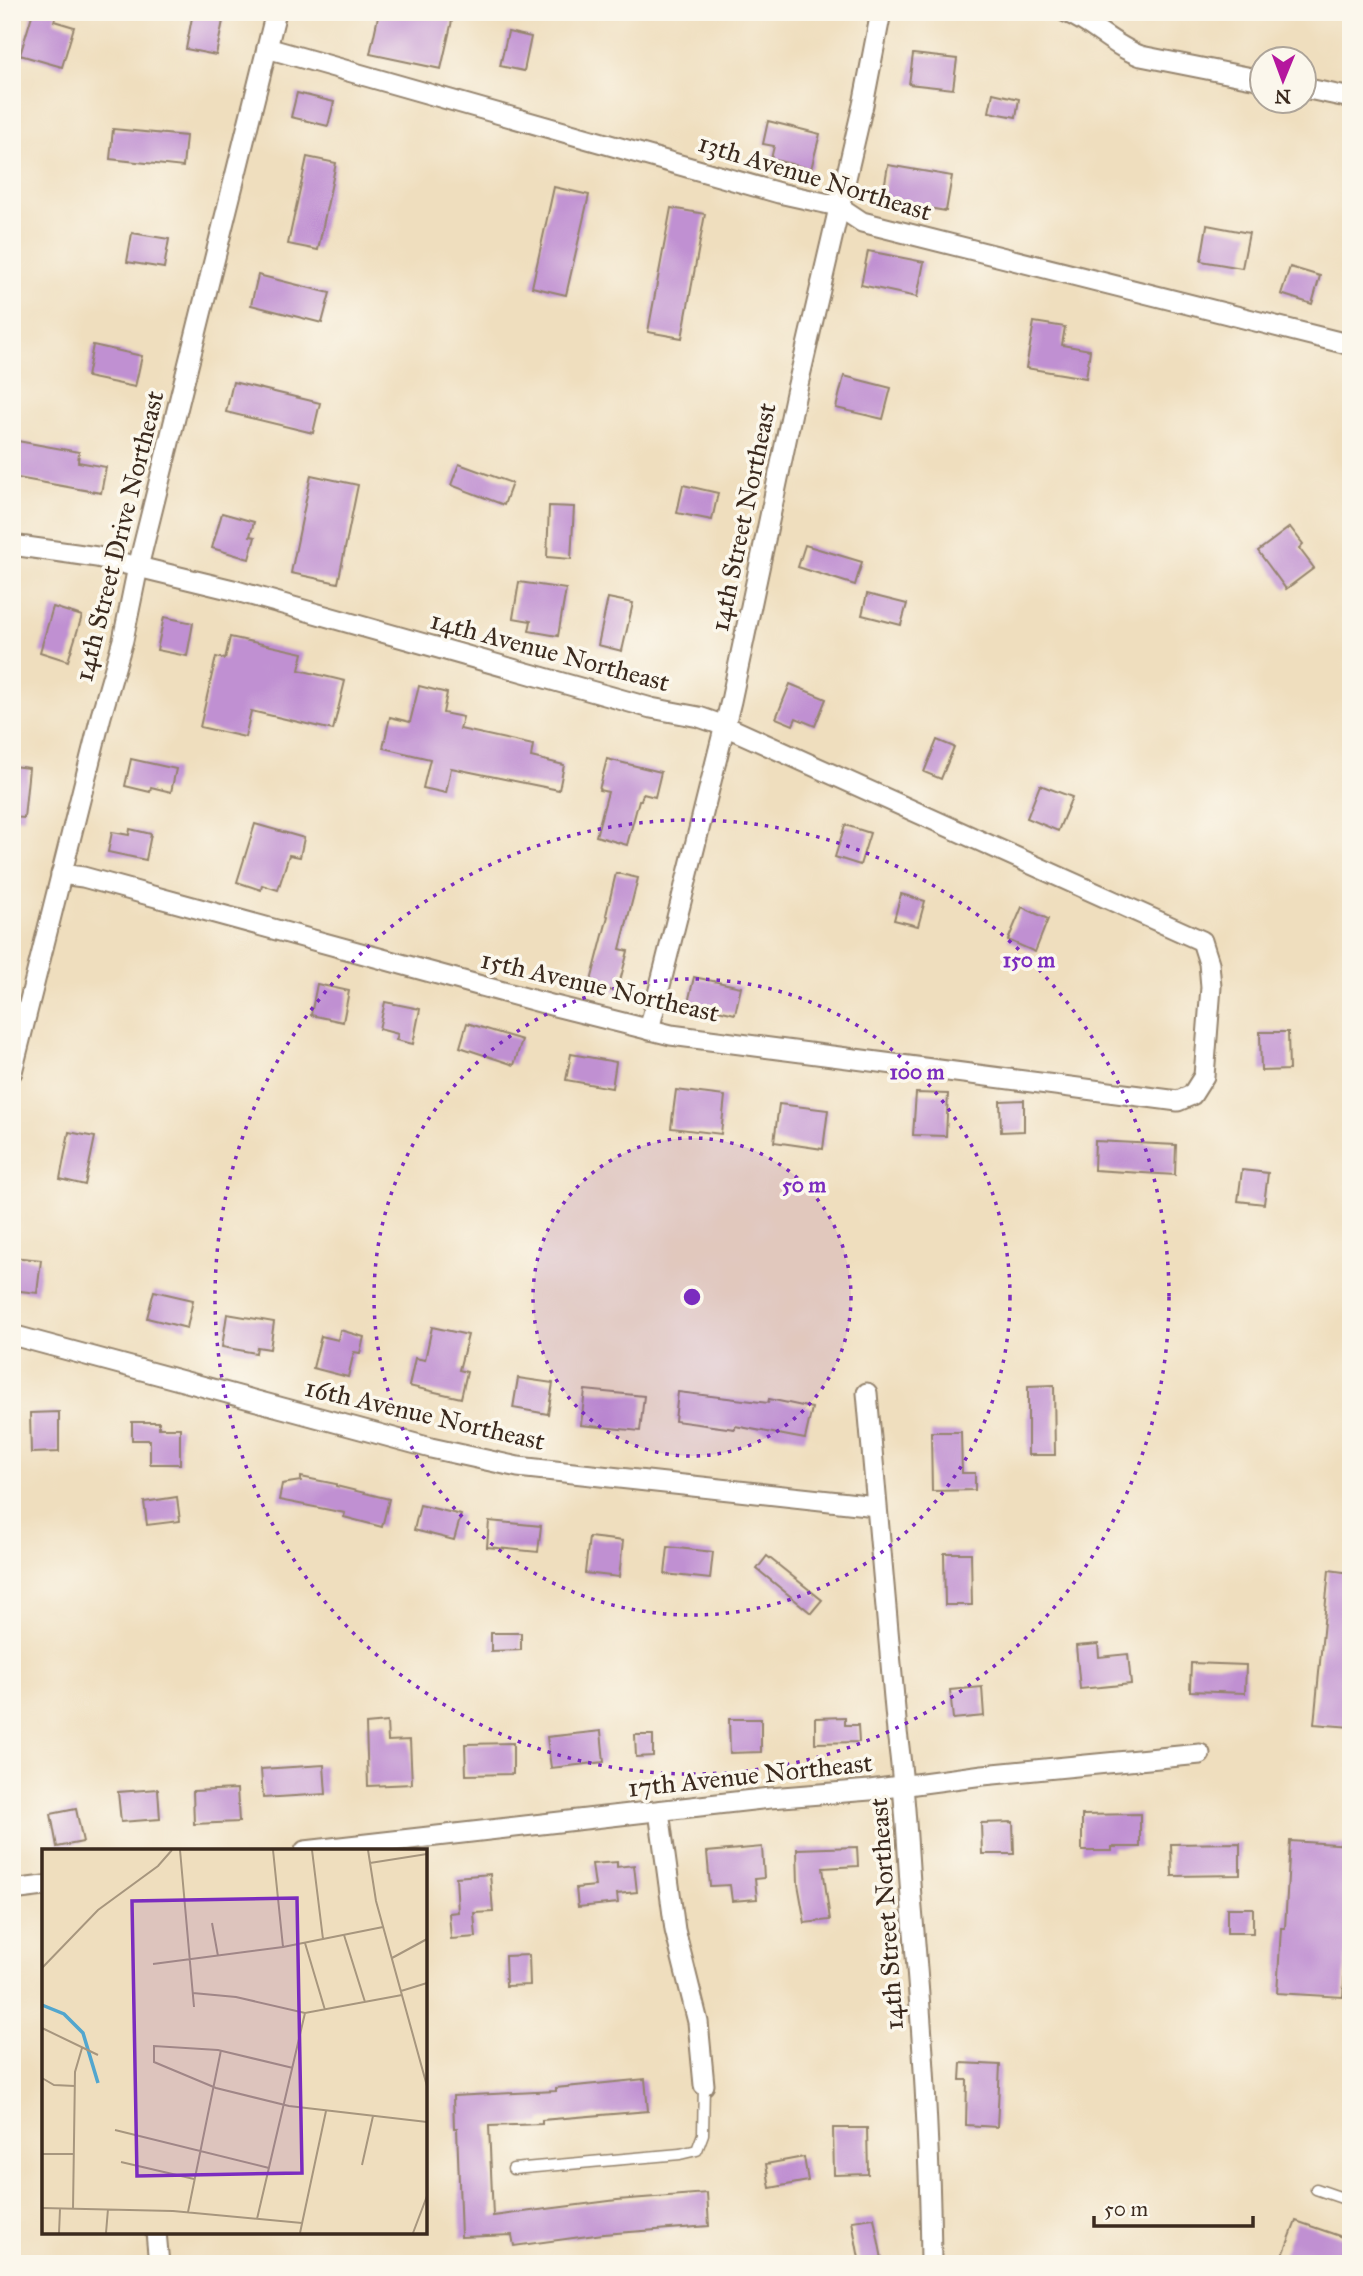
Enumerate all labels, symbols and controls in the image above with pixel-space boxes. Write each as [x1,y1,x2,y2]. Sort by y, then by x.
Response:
north arrow [1248,46,1318,116]
text: N [1274,85,1291,108]
street label: 13th Avenue Northeast [695,126,935,228]
street label: 14th Street Drive Northeast [67,387,171,685]
street label: 14th Street Northeast [703,400,783,634]
street label: 14th Avenue Northeast [427,604,673,698]
street label: 15th Avenue Northeast [478,943,722,1029]
text: 150 m [1003,947,1055,973]
text: 100 m [890,1059,945,1085]
text: 50 m [782,1172,826,1198]
centre of rings [680,1285,704,1309]
street label: 16th Avenue Northeast [302,1371,548,1457]
street label: 17th Avenue Northeast [626,1746,874,1804]
street label: 14th Street Northeast [862,1797,910,2031]
inset map [42,1849,427,2234]
scale bar [1094,2185,1253,2229]
text: 50 m [1104,2196,1149,2222]

